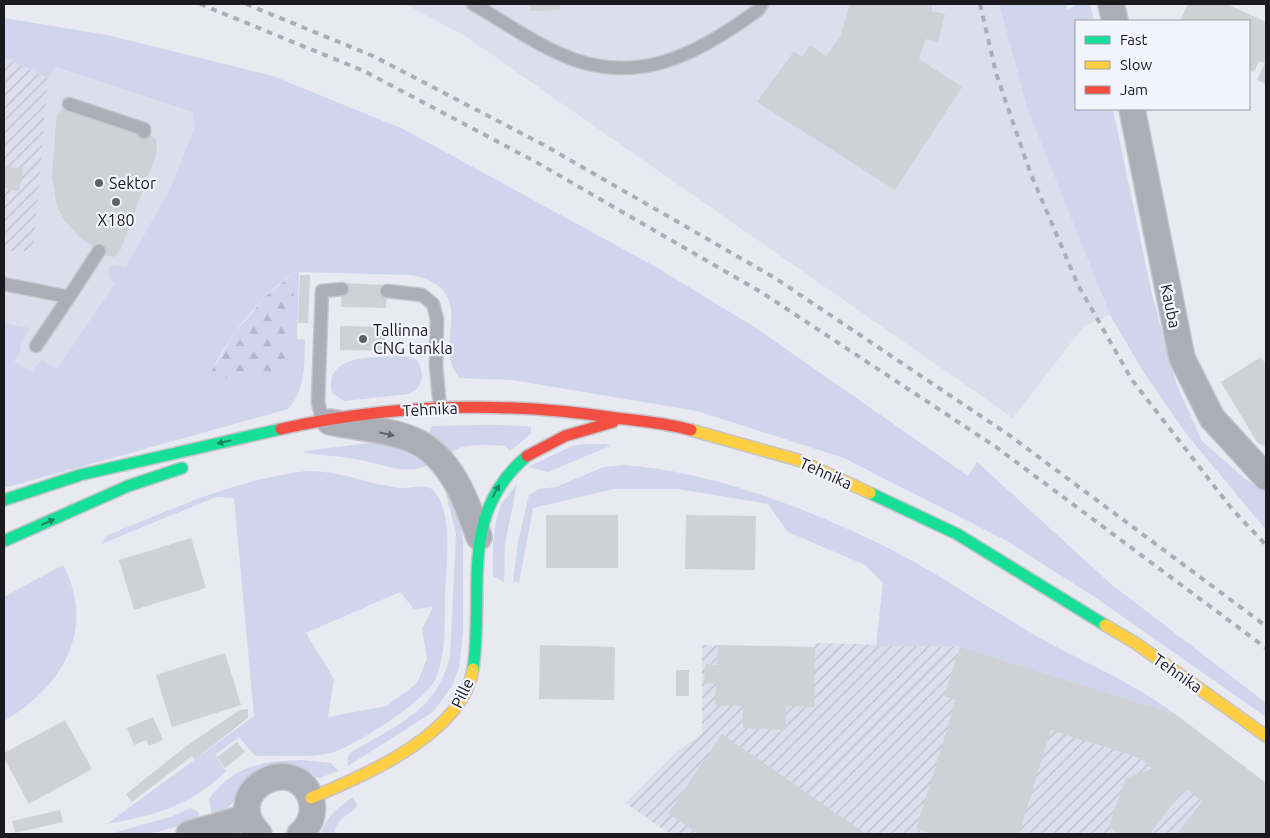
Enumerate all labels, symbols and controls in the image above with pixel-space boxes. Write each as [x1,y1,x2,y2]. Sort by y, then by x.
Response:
legend [1075,20,1250,110]
text: Fast [1120,31,1148,48]
text: Slow [1120,56,1153,73]
text: Jam [1120,81,1148,98]
place label: Sektor [109,174,156,192]
marker: Sektor [93,177,105,189]
marker: X180 [110,196,122,208]
place label: X180 [98,211,134,229]
street label: Kauba [1158,282,1184,330]
place label: Tallinna CNG tankla [373,321,453,357]
marker: Tallinna CNG tankla [357,333,369,345]
street label: Tehnika [402,399,458,419]
one-way arrow [380,430,396,438]
one-way arrow [216,438,231,446]
street label: Tehnika [797,454,855,492]
one-way arrow [492,485,501,498]
one-way arrow [41,517,55,525]
street label: Tehnika [1150,650,1206,696]
street label: Pille [447,675,477,711]

